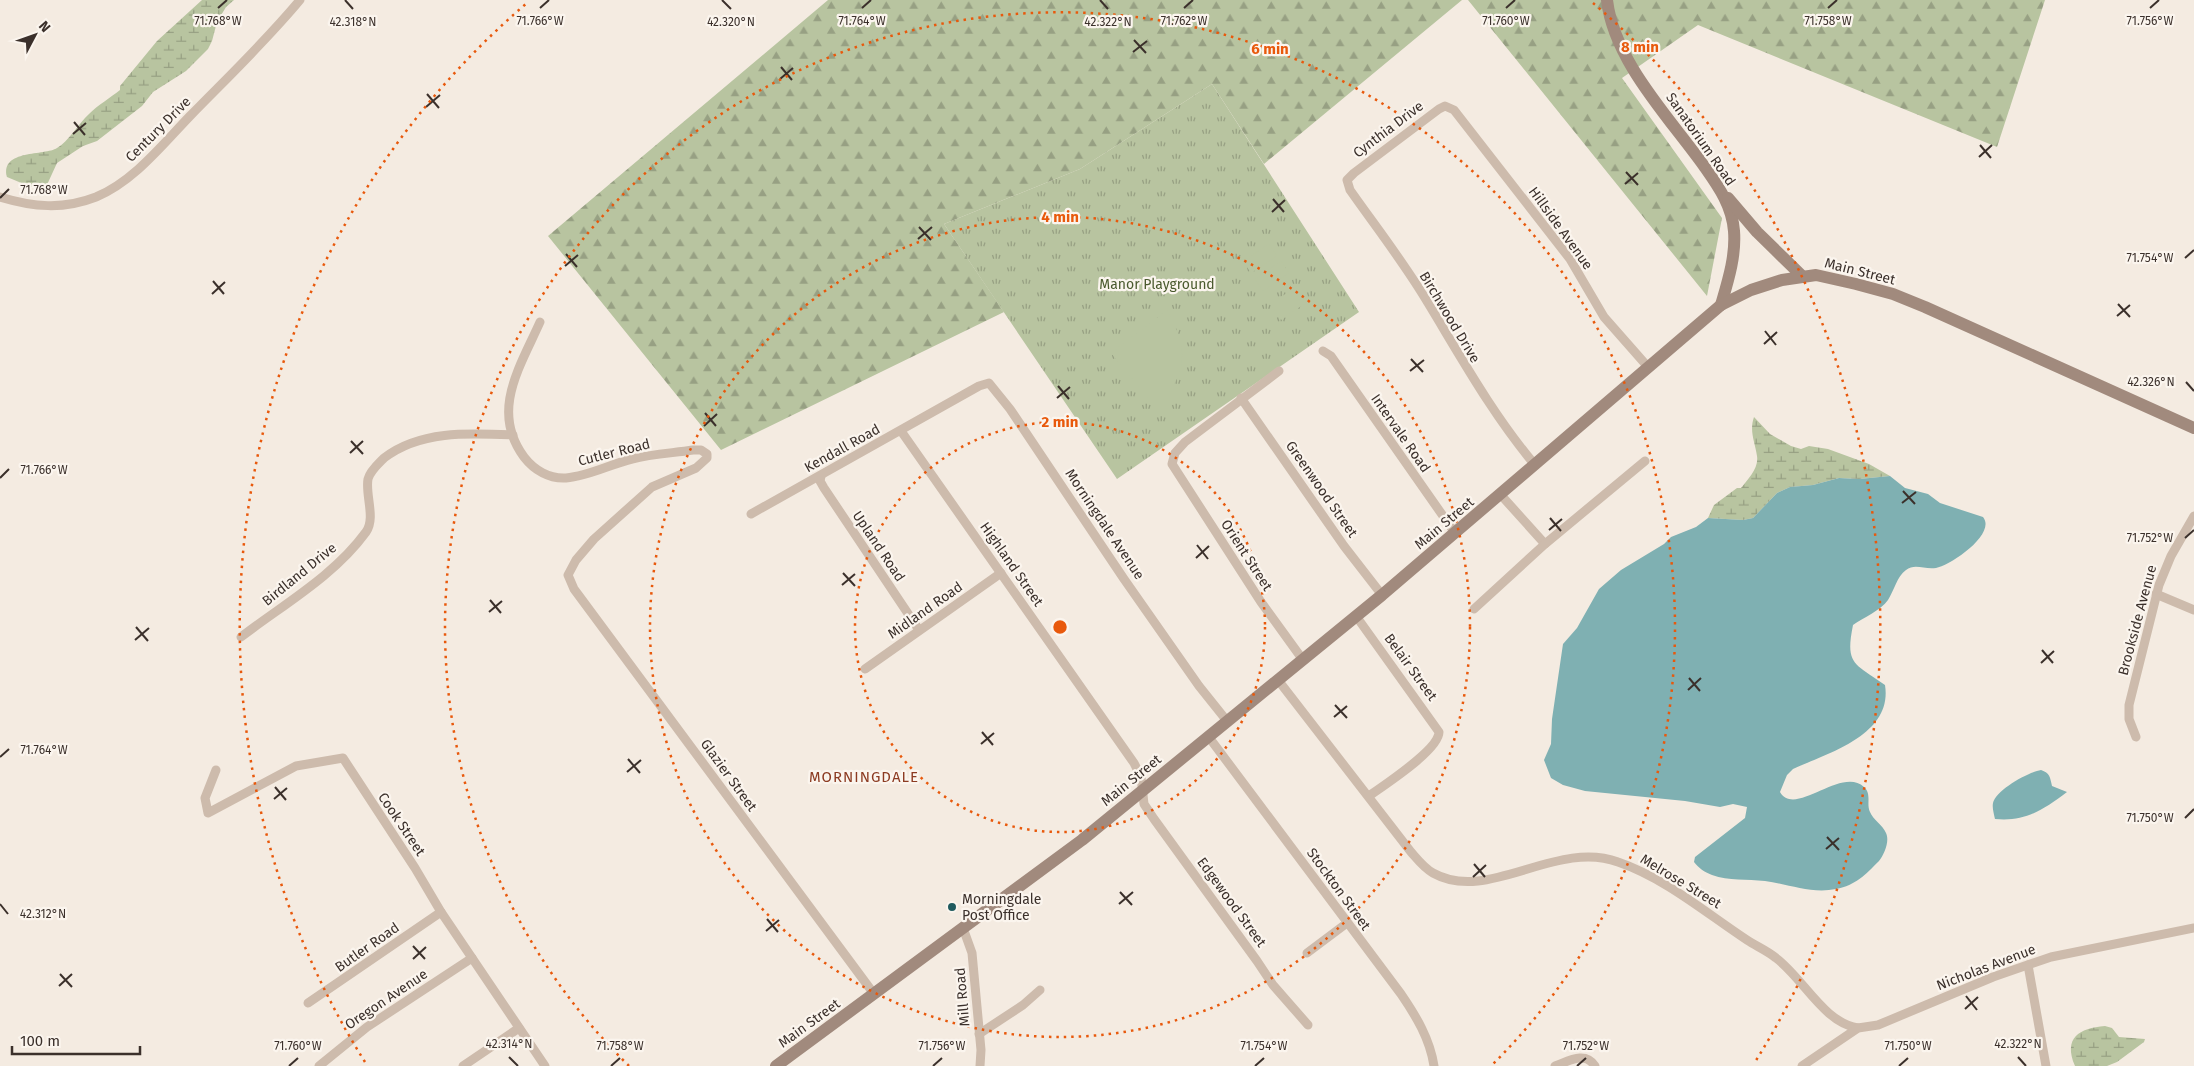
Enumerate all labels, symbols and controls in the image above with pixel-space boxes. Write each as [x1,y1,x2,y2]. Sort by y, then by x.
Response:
north arrow [10,10,60,60]
text: 71.768°W [194,14,242,28]
text: 71.766°W [516,14,564,28]
text: 71.764°W [838,14,886,28]
text: 71.762°W [1161,14,1207,28]
text: 71.760°W [1482,14,1530,28]
text: 71.758°W [1804,14,1852,28]
text: 71.756°W [2127,14,2173,28]
text: 42.318°N [329,15,377,29]
text: 42.320°N [707,15,755,29]
text: 42.322°N [1084,15,1132,29]
text: N [35,18,54,36]
text: 8 min [1621,38,1659,56]
text: 6 min [1251,40,1289,58]
street label: Sanatorium Road [1662,90,1739,189]
street label: Century Drive [122,93,195,166]
street label: Cynthia Drive [1350,97,1427,161]
text: 71.768°W [20,183,68,197]
street label: Hillside Avenue [1525,184,1596,273]
text: 4 min [1041,208,1079,226]
text: 71.754°W [2127,251,2174,265]
street label: Main Street [1823,254,1898,289]
street label: Birchwood Drive [1416,268,1484,366]
park label: Manor Playground [1099,276,1215,293]
text: 42.326°N [2127,375,2175,389]
street label: Intervale Road [1367,391,1434,476]
text: 2 min [1042,413,1078,431]
street label: Kendall Road [801,421,883,476]
street label: Cutler Road [576,435,652,470]
street label: Greenwood Street [1282,438,1362,542]
text: 71.766°W [20,463,68,477]
street label: Morningdale Avenue [1061,466,1148,583]
street label: Main Street [1411,493,1478,553]
street label: Upland Road [849,508,909,585]
street label: Orient Street [1217,516,1276,595]
street label: Highland Street [976,519,1047,610]
text: 71.752°W [2127,531,2173,545]
street label: Birdland Drive [259,539,340,610]
street label: Brookside Avenue [2115,563,2160,677]
street label: Midland Road [885,578,966,642]
centre of rings [1051,618,1069,636]
street label: Belair Street [1381,630,1441,705]
street label: Glazier Street [697,736,761,816]
text: 71.764°W [20,743,68,757]
street label: Main Street [1098,750,1166,810]
district label: MORNINGDALE [809,768,919,786]
street label: Cook Street [374,789,430,860]
text: 71.750°W [2126,811,2174,825]
street label: Stockton Street [1303,845,1375,934]
street label: Melrose Street [1637,851,1725,913]
street label: Edgewood Street [1193,854,1270,951]
place label: Morningdale Post Office [962,891,1041,924]
marker: Morningdale Post Office [946,901,958,913]
text: 42.312°N [20,907,66,921]
street label: Butler Road [332,919,403,976]
street label: Nicholas Avenue [1934,941,2038,994]
street label: Oregon Avenue [342,966,431,1033]
street label: Mill Road [951,967,974,1027]
street label: Main Street [775,995,844,1052]
scale bar [12,1024,140,1056]
text: 100 m [20,1032,60,1050]
text: 42.314°N [486,1037,532,1051]
text: 42.322°N [1994,1037,2042,1051]
text: 71.760°W [274,1039,322,1053]
text: 71.758°W [596,1039,644,1053]
text: 71.756°W [919,1039,965,1053]
text: 71.754°W [1241,1039,1288,1053]
text: 71.752°W [1563,1039,1609,1053]
text: 71.750°W [1884,1039,1932,1053]

